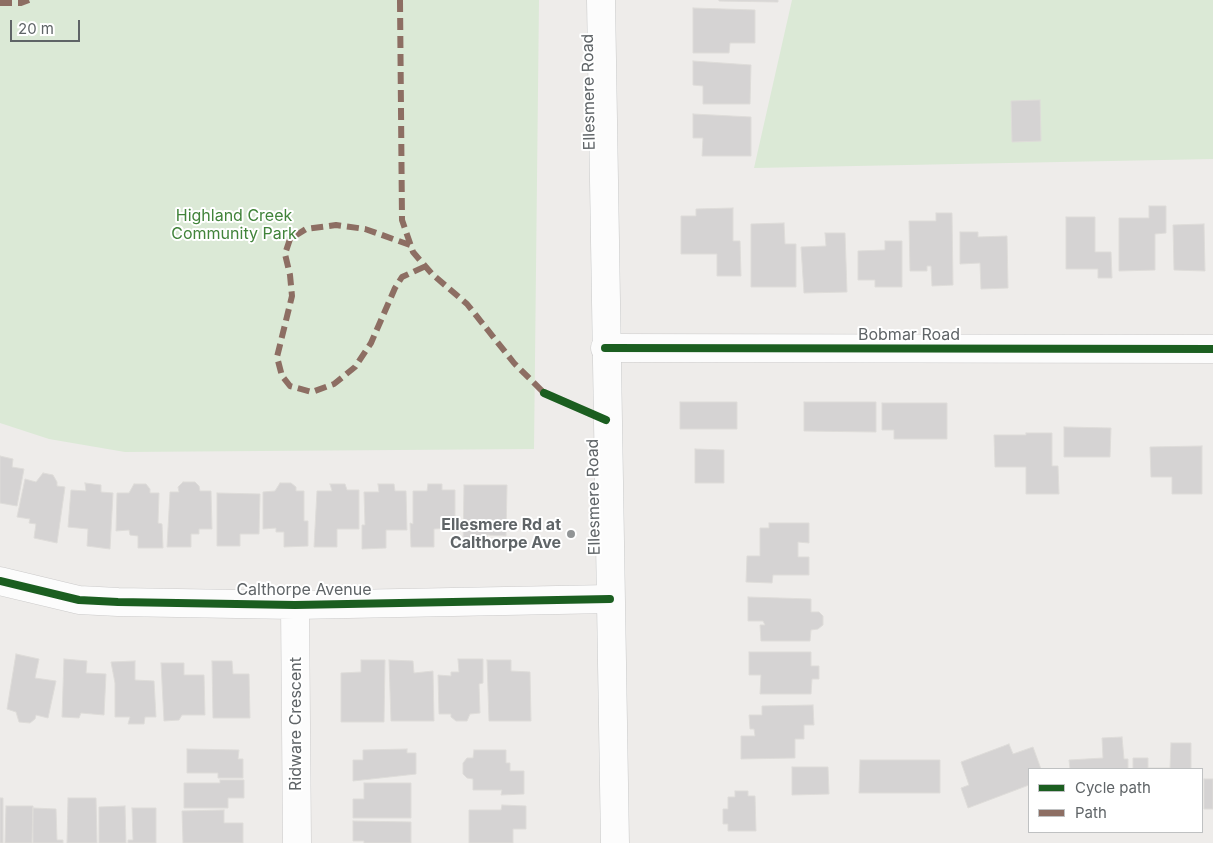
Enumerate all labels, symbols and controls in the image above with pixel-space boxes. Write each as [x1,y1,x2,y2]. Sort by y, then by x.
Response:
scale bar [12,10,82,42]
text: 20 m [18,19,54,38]
street label: Ellesmere Road [578,34,600,150]
park label: Highland Creek Community Park [171,206,297,244]
street label: Bobmar Road [858,325,960,345]
street label: Ellesmere Road [583,439,605,555]
place label: Ellesmere Rd at Calthorpe Ave [441,515,561,553]
marker: Ellesmere Rd at Calthorpe Ave [565,528,577,540]
street label: Calthorpe Avenue [236,580,372,600]
street label: Ridware Crescent [286,657,306,791]
legend [1028,768,1203,833]
text: Cycle path [1075,778,1151,797]
text: Path [1075,803,1107,822]

